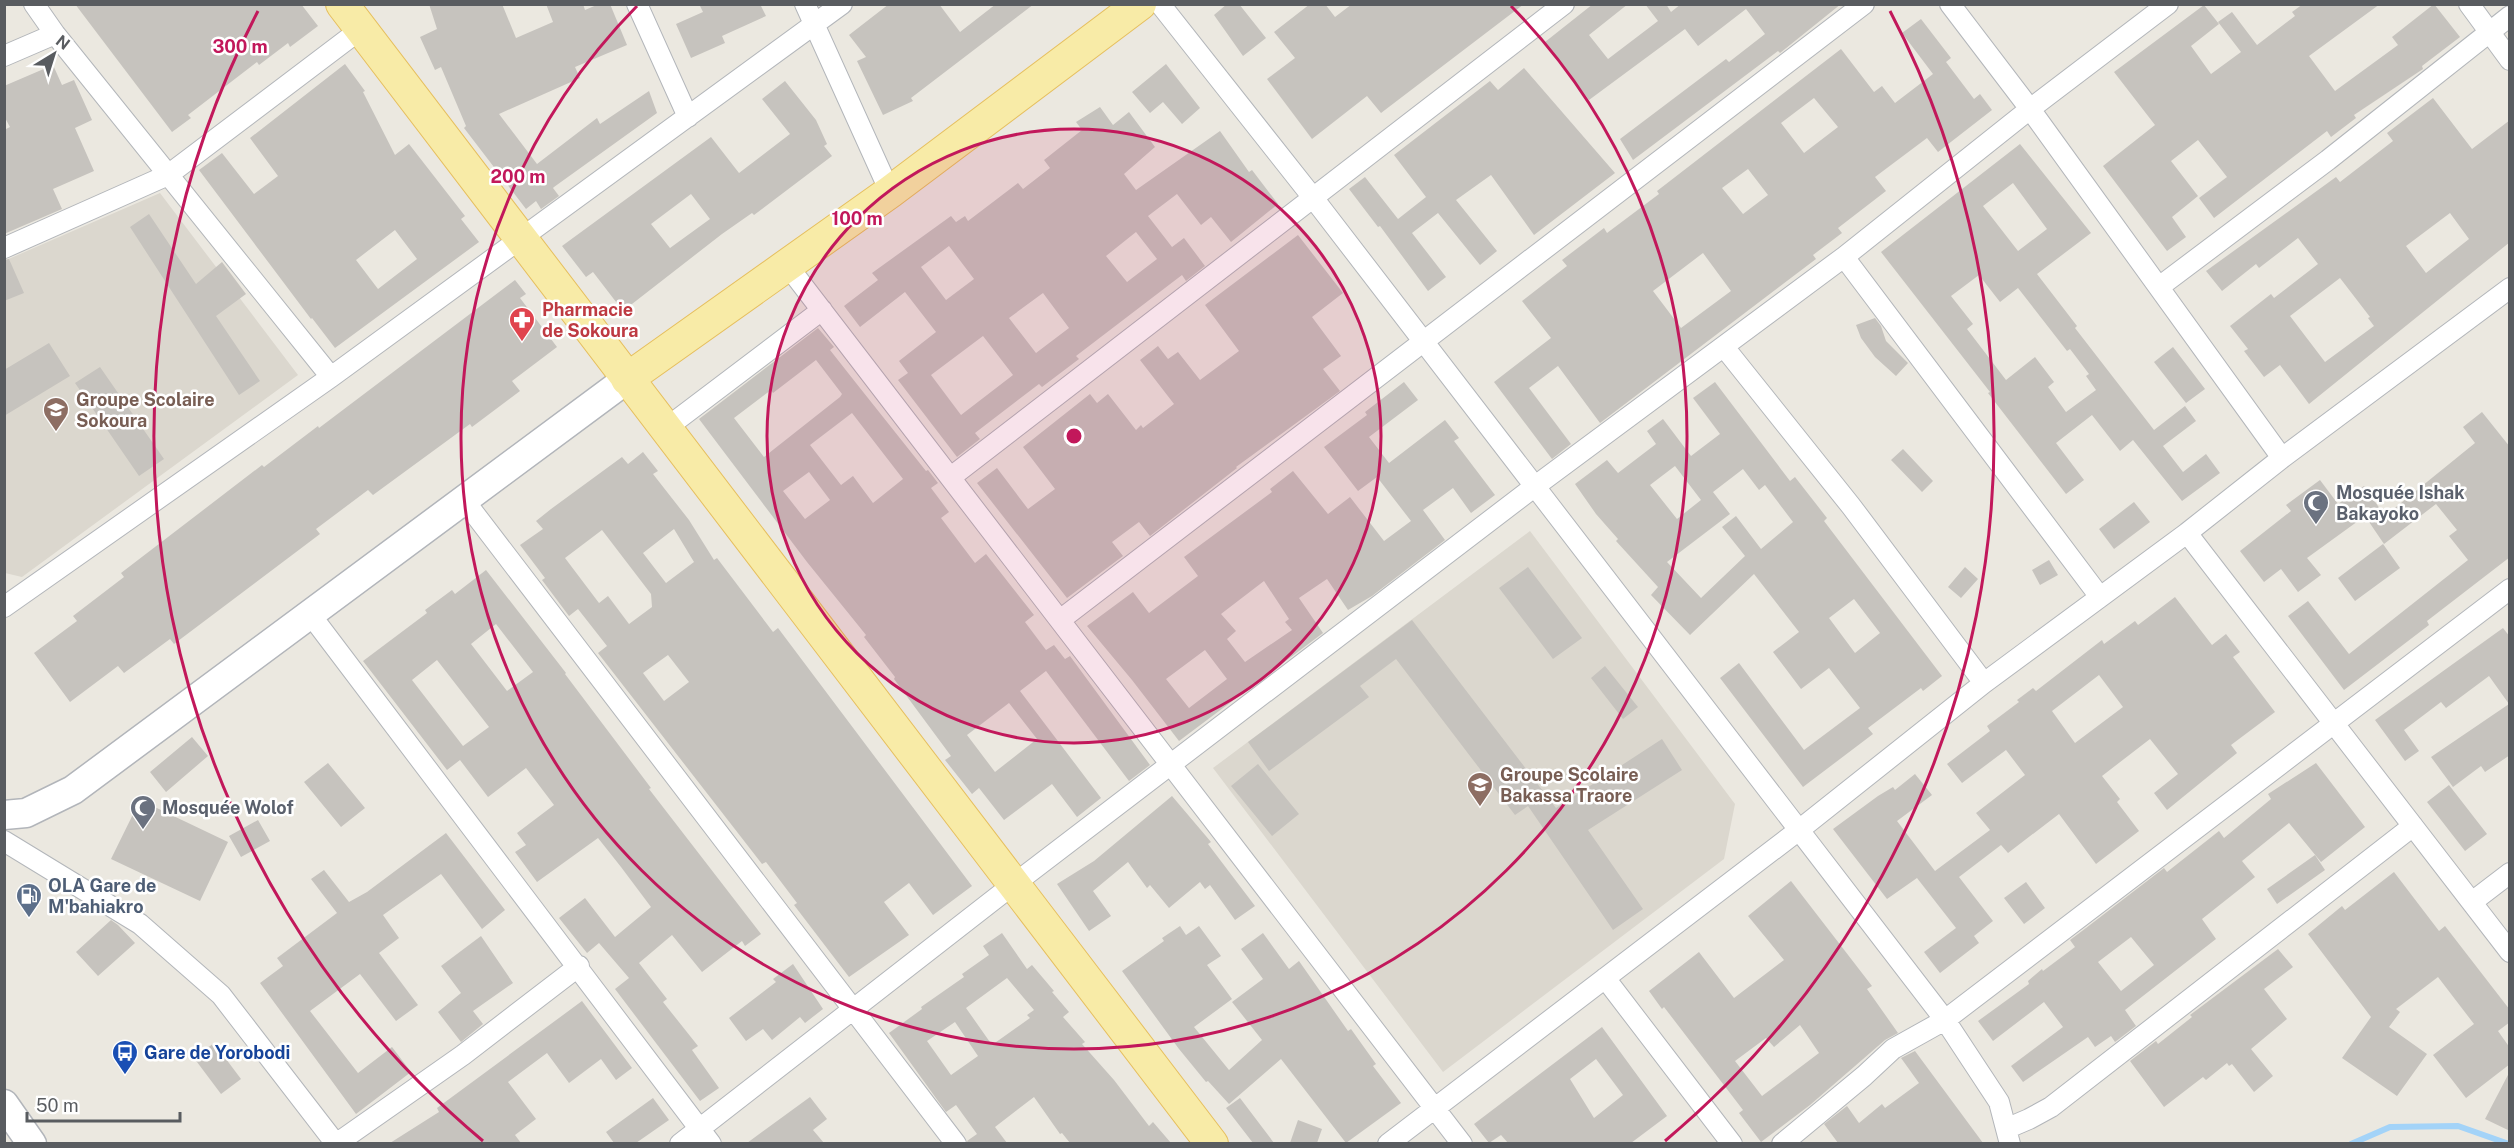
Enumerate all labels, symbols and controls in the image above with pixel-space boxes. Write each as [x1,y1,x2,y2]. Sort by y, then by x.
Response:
north arrow [24,24,84,84]
text: N [52,31,74,54]
text: 300 m [212,36,268,57]
text: 200 m [491,166,545,187]
text: 100 m [831,208,883,229]
place label: Pharmacie de Sokoura [542,299,638,341]
pharmacy icon: Pharmacie de Sokoura [507,305,537,343]
place label: Groupe Scolaire Sokoura [76,389,215,431]
school or university icon: Groupe Scolaire Sokoura [41,395,71,433]
centre of rings [1064,426,1084,446]
place label: Mosquée Ishak Bakayoko [2336,482,2465,524]
mosque icon: Mosquée Ishak Bakayoko [2301,488,2331,526]
place label: Groupe Scolaire Bakassa Traore [1500,764,1639,806]
school or university icon: Groupe Scolaire Bakassa Traore [1465,770,1495,808]
mosque icon: Mosquée Wolof [128,793,158,831]
place label: Mosquée Wolof [162,797,294,818]
place label: OLA Gare de M'bahiakro [48,875,156,917]
fuel station icon: OLA Gare de M'bahiakro [14,881,44,919]
bus stop icon: Gare de Yorobodi [110,1038,140,1076]
place label: Gare de Yorobodi [144,1042,290,1063]
scale bar [27,1085,180,1123]
text: 50 m [36,1095,79,1116]

